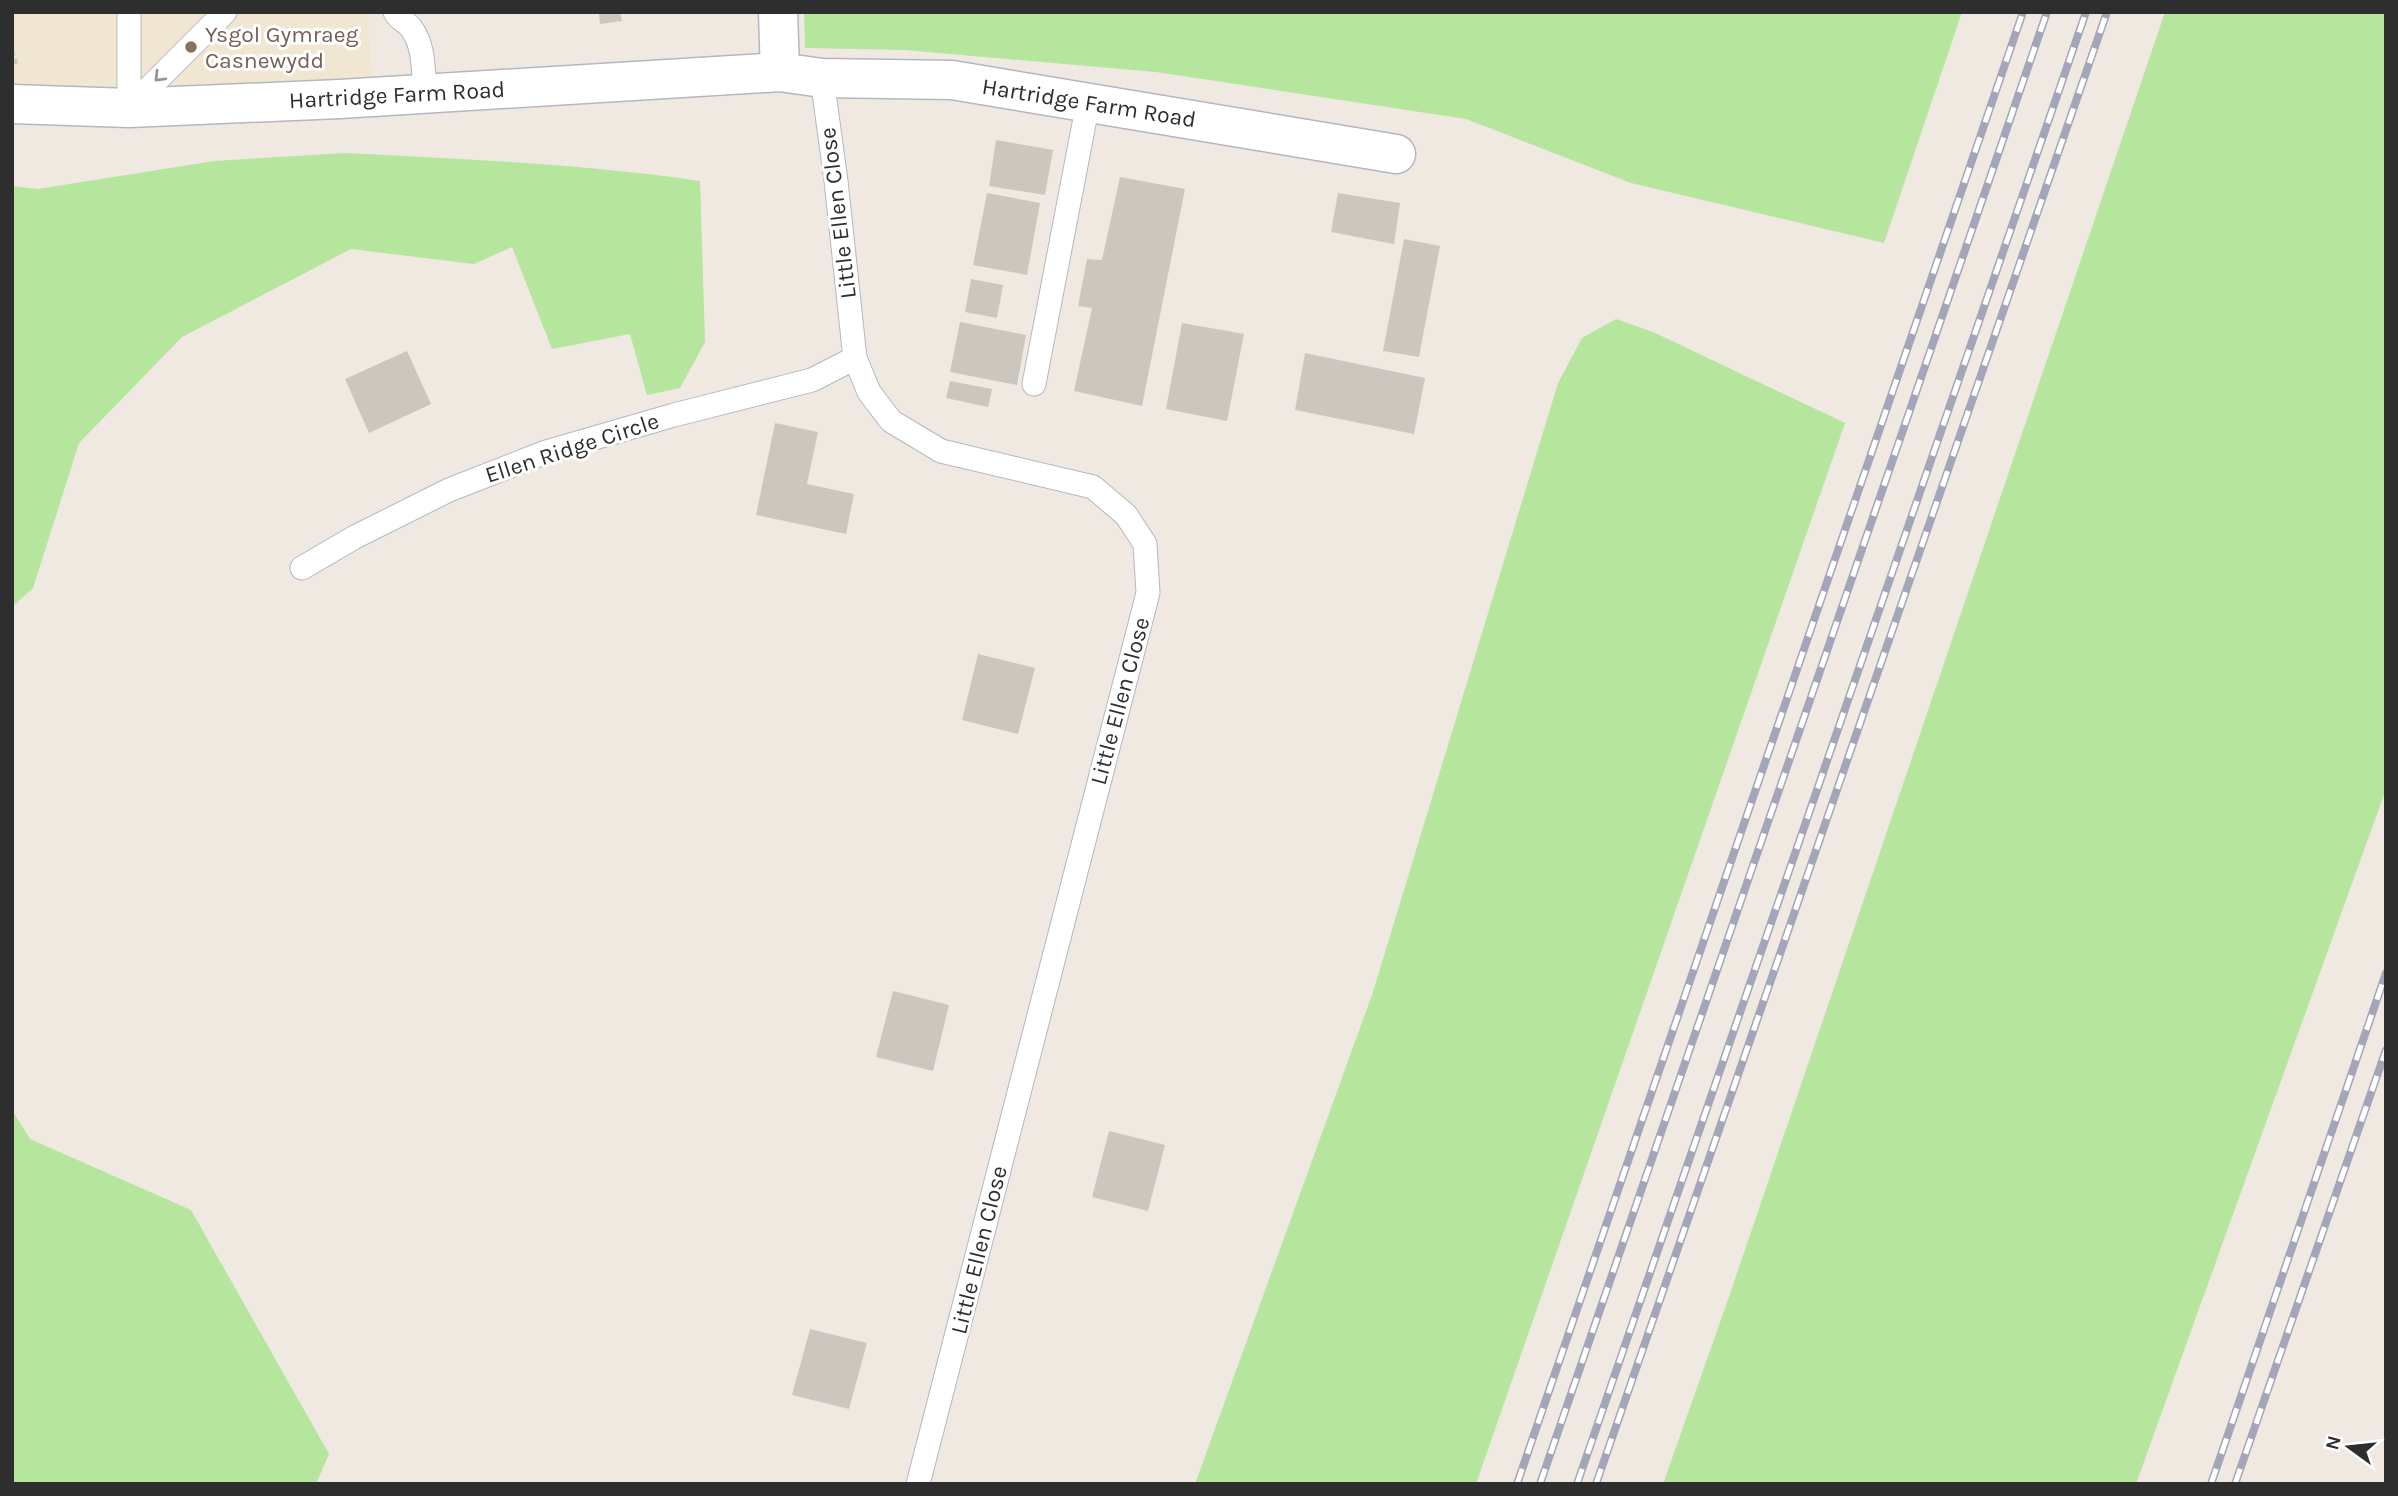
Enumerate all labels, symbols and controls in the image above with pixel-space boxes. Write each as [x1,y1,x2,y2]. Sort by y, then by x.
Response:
place label: Ysgol Gymraeg Casnewydd [205,21,358,74]
marker: Ysgol Gymraeg Casnewydd [183,39,199,55]
one-way arrow [155,69,168,82]
street label: Hartridge Farm Road [980,73,1198,133]
street label: Hartridge Farm Road [288,76,506,114]
street label: Little Ellen Close [814,126,862,300]
street label: Ellen Ridge Circle [482,407,662,489]
street label: Little Ellen Close [1085,614,1155,788]
street label: Little Ellen Close [945,1163,1013,1337]
north arrow [2314,1412,2384,1482]
text: N [2321,1433,2346,1452]

